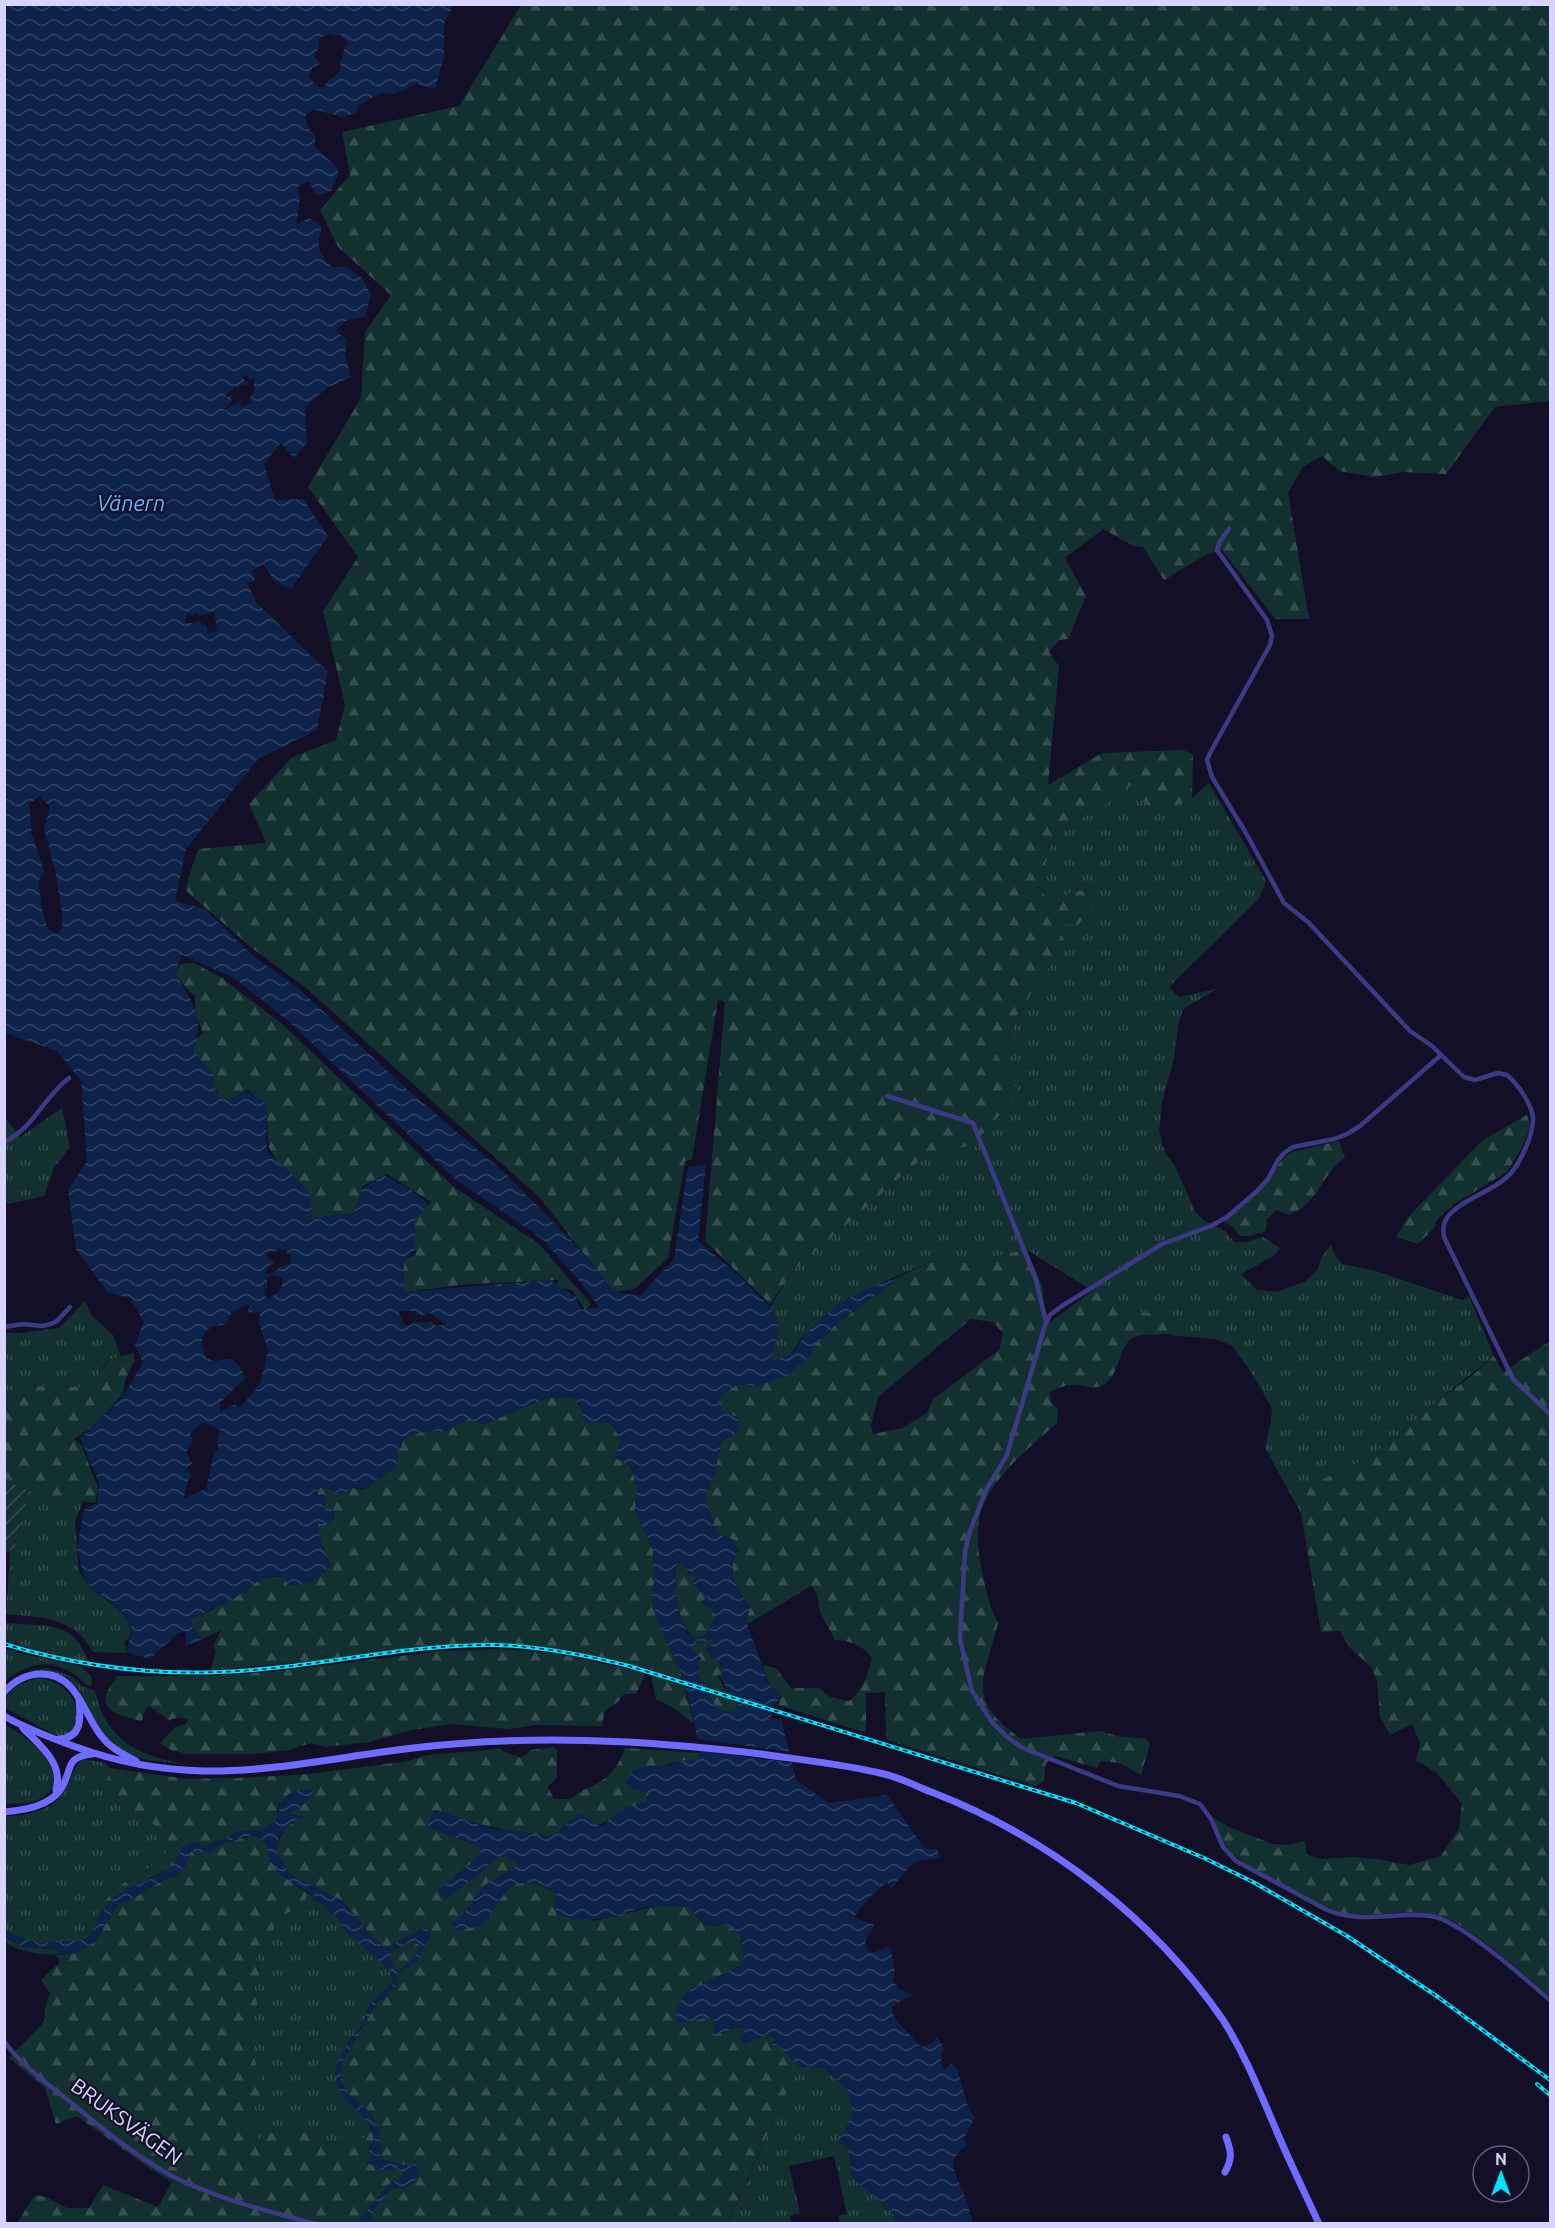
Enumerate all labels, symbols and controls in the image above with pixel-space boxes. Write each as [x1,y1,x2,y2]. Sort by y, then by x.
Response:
water label: Vänern [97,490,165,515]
street label: BRUKSVÄGEN [67,2073,187,2169]
north arrow [1471,2144,1531,2204]
text: N [1495,2150,1507,2168]

